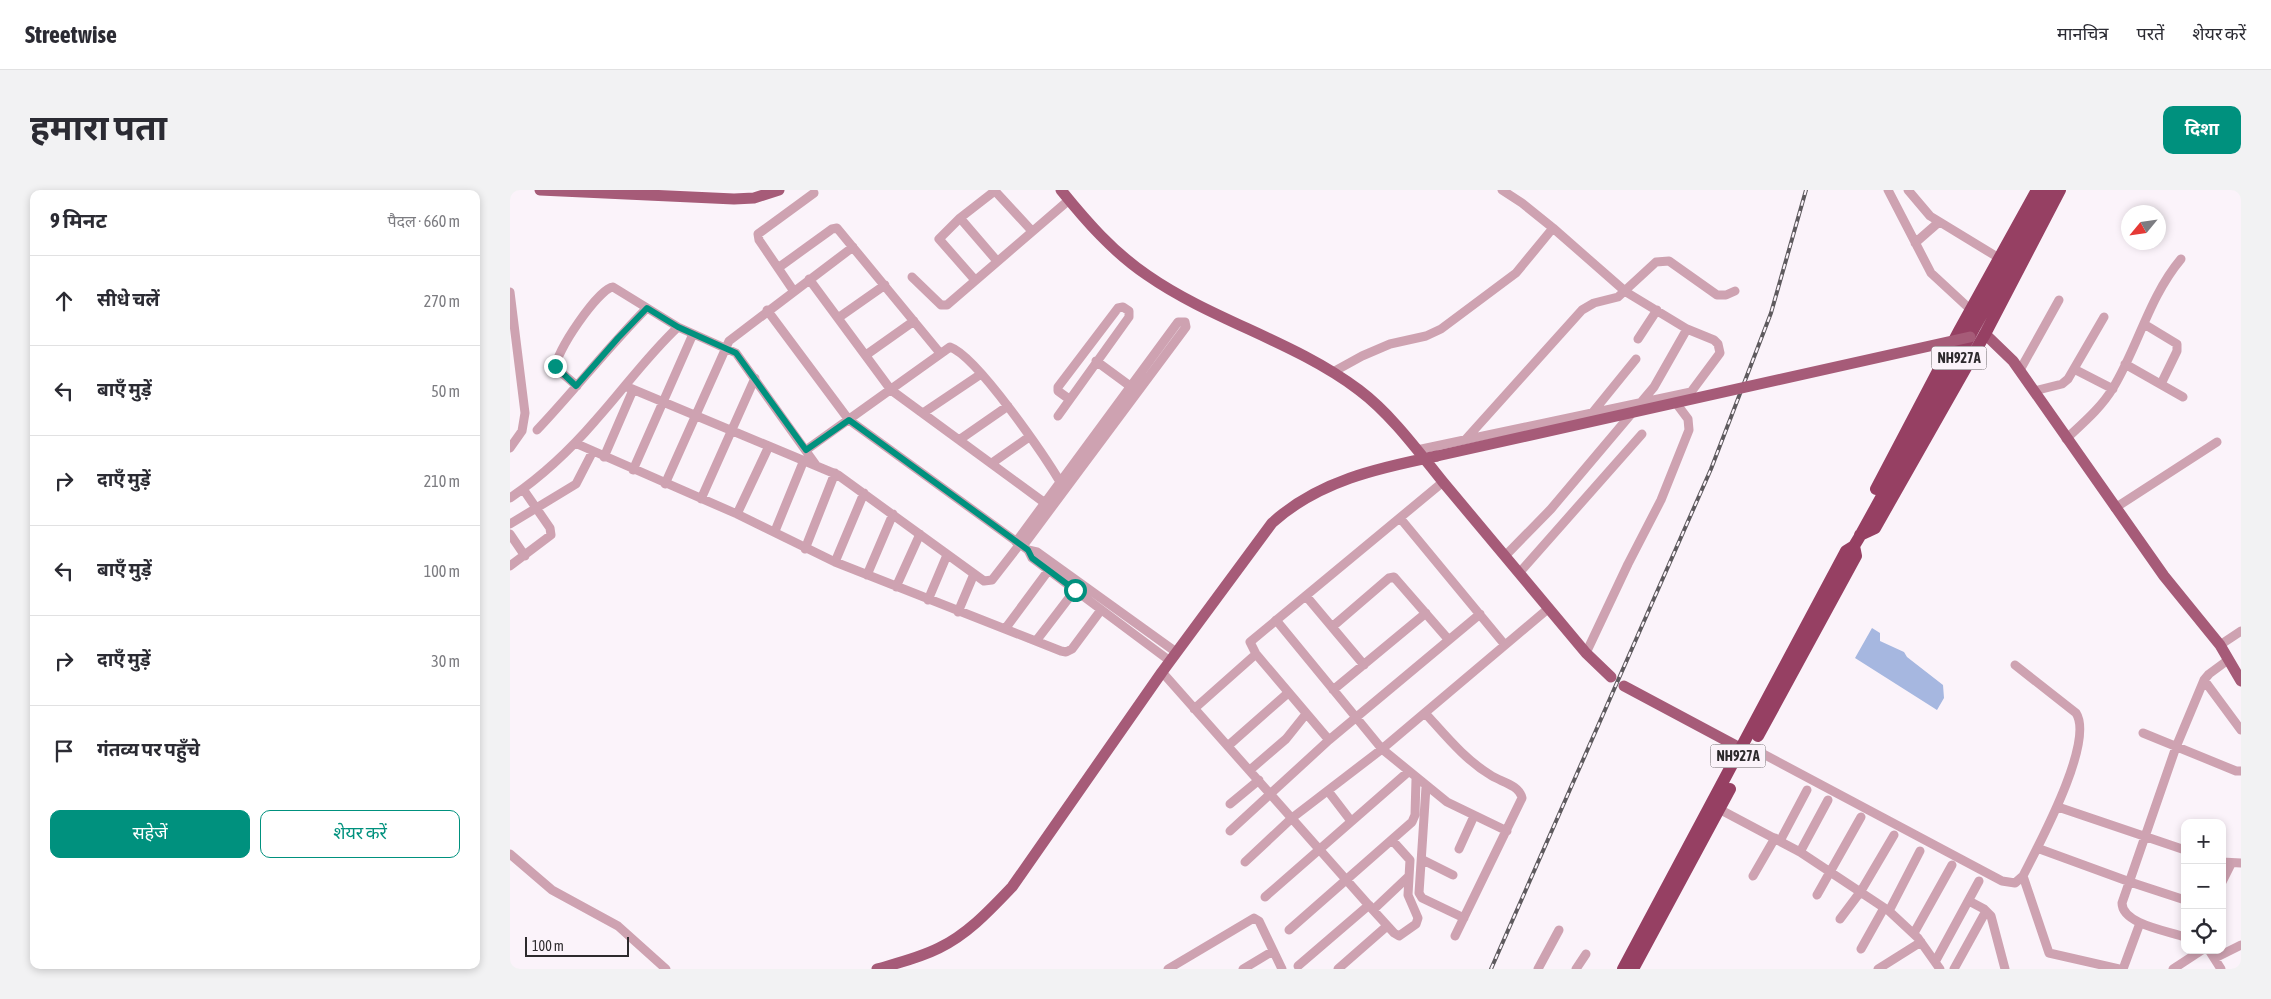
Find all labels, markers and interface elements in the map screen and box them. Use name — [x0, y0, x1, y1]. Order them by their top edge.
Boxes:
text: Streetwise — [25, 21, 117, 48]
text: मानचित्र — [2057, 23, 2108, 44]
text: परतें — [2136, 23, 2164, 44]
text: शेयर करें — [2192, 23, 2246, 44]
button: दिशा — [2163, 106, 2241, 154]
text: हमारा पता — [30, 107, 167, 147]
north arrow — [2121, 205, 2166, 250]
text: 9 मिनट — [50, 208, 107, 232]
text: पैदल · 660 m — [387, 212, 460, 230]
icon: ahead — [50, 287, 78, 315]
text: सीधे चलें — [97, 288, 160, 310]
text: 270 m — [424, 292, 460, 310]
road number: NH927A — [1932, 346, 1986, 370]
route end — [544, 355, 567, 378]
icon: left — [50, 377, 78, 405]
text: बाएँ मुड़ें — [97, 378, 152, 400]
text: 50 m — [431, 382, 460, 400]
icon: right — [50, 467, 78, 495]
text: दाएँ मुड़ें — [97, 468, 151, 490]
text: 210 m — [424, 472, 460, 490]
icon: left — [50, 557, 78, 585]
text: बाएँ मुड़ें — [97, 558, 152, 580]
text: 100 m — [424, 562, 460, 580]
route start — [1064, 579, 1087, 602]
icon: right — [50, 647, 78, 675]
text: दाएँ मुड़ें — [97, 648, 151, 670]
text: 30 m — [431, 652, 460, 670]
icon: arrive — [50, 737, 78, 765]
text: गंतव्य पर पहुँचे — [97, 738, 200, 760]
road number: NH927A — [1710, 744, 1766, 768]
button: सहेजें — [50, 810, 250, 858]
button: शेयर करें — [260, 810, 460, 858]
map controls — [2181, 819, 2226, 954]
button: + — [2181, 819, 2226, 864]
button: − — [2181, 864, 2226, 909]
button: locate — [2181, 909, 2226, 954]
scale bar — [525, 934, 629, 957]
text: 100 m — [532, 938, 564, 954]

